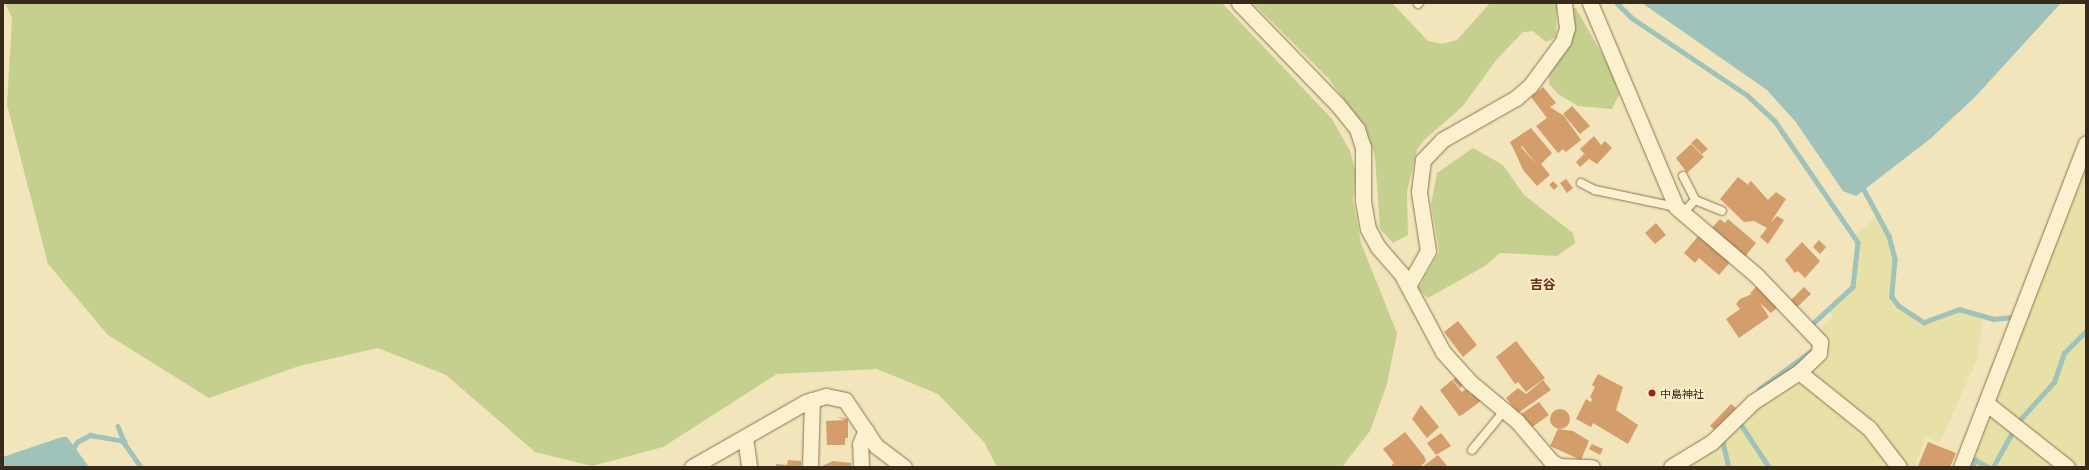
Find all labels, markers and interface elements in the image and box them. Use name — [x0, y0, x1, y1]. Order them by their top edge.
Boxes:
district label: 吉谷 — [1530, 276, 1556, 292]
place label: 中島神社 — [1660, 386, 1704, 400]
marker: 中島神社 — [1647, 388, 1657, 398]

